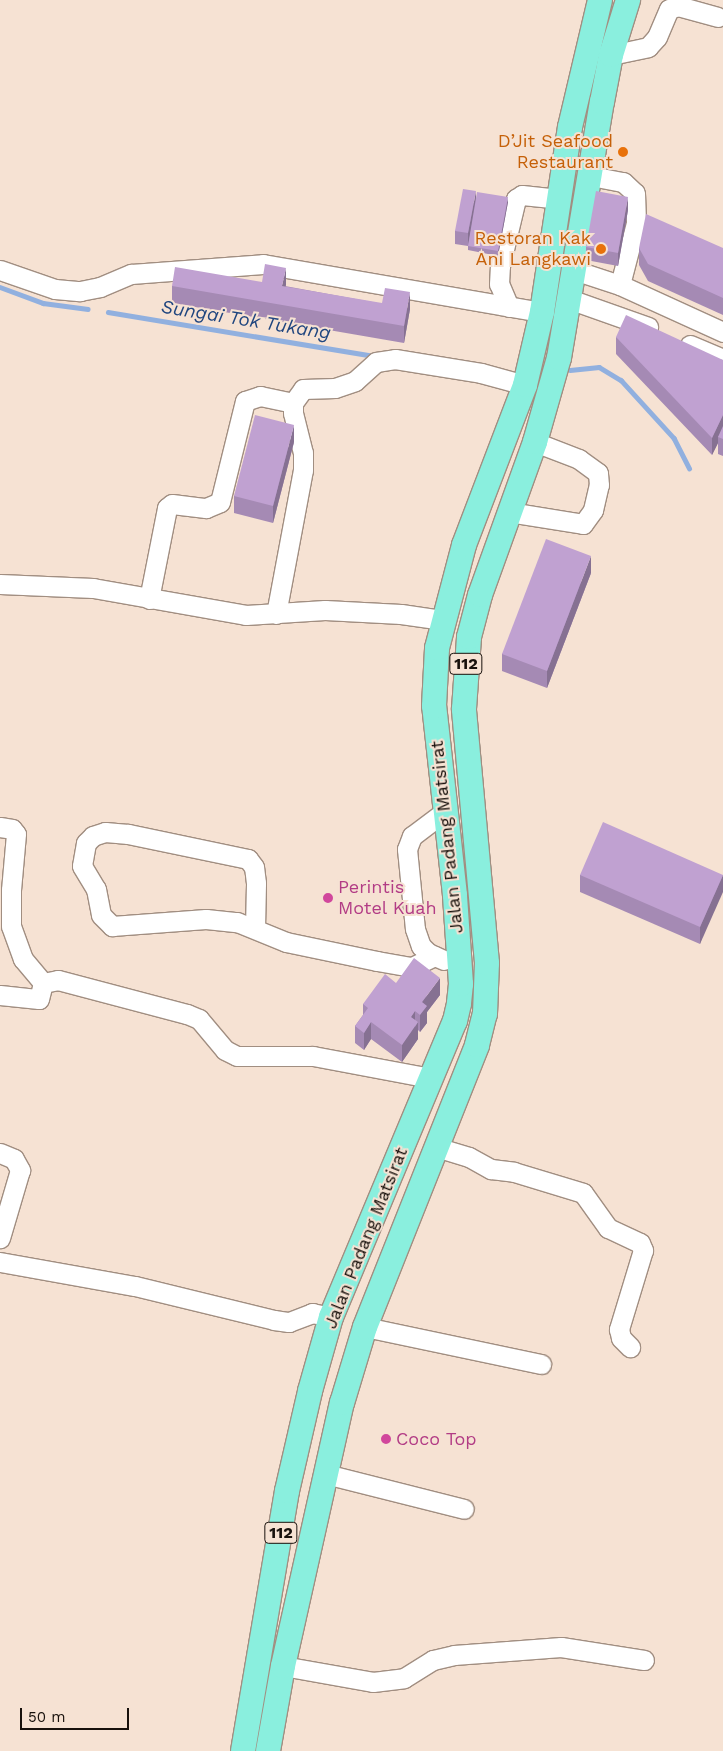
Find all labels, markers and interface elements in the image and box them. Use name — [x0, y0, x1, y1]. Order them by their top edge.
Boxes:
place label: D’Jit Seafood Restaurant — [498, 131, 613, 173]
marker: D’Jit Seafood Restaurant — [617, 146, 629, 158]
place label: Restoran Kak Ani Langkawi — [475, 228, 591, 270]
marker: Restoran Kak Ani Langkawi — [595, 243, 607, 255]
water label: Sungai Tok Tukang — [159, 295, 333, 345]
road number: 112 — [448, 651, 484, 678]
street label: Jalan Padang Matsirat — [426, 739, 468, 935]
place label: Perintis Motel Kuah — [338, 877, 437, 920]
marker: Perintis Motel Kuah — [322, 892, 334, 904]
street label: Jalan Padang Matsirat — [320, 1144, 412, 1332]
place label: Coco Top — [396, 1428, 477, 1450]
marker: Coco Top — [380, 1433, 392, 1445]
road number: 112 — [264, 1520, 298, 1546]
scale bar — [22, 1698, 131, 1730]
text: 50 m — [28, 1708, 65, 1726]

